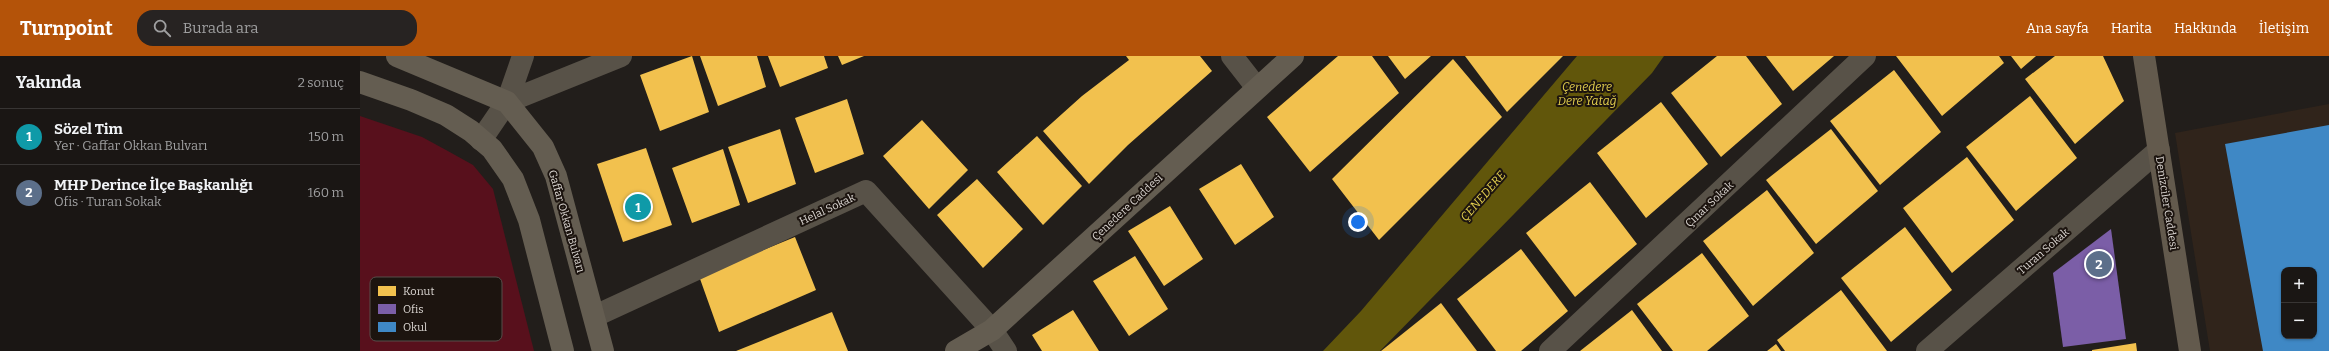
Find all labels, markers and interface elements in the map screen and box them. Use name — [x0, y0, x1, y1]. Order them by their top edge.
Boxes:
search box — [137, 10, 417, 46]
text: Turnpoint — [20, 17, 113, 40]
icon: search — [151, 17, 173, 39]
text: Burada ara — [183, 19, 258, 37]
text: Ana sayfa — [2026, 20, 2089, 37]
text: Harita — [2111, 20, 2152, 37]
text: Hakkında — [2174, 20, 2237, 37]
text: İletişim — [2259, 20, 2309, 37]
text: Yakında — [16, 72, 81, 93]
text: 2 sonuç — [298, 75, 344, 90]
water label: Çenedere Dere Yatağ — [1557, 80, 1617, 108]
text: Sözel Tim — [54, 120, 123, 138]
text: 1 — [26, 129, 32, 144]
text: 150 m — [308, 129, 344, 144]
text: Yer · Gaffar Okkan Bulvarı — [54, 138, 207, 153]
street label: Denizciler Caddesi — [2153, 155, 2180, 252]
street label: Gaffar Okkan Bulvarı — [546, 168, 588, 275]
water label: ÇENEDERE — [1457, 168, 1509, 224]
street label: Çenedere Caddesi — [1089, 171, 1166, 243]
text: MHP Derince İlçe Başkanlığı — [54, 176, 253, 194]
street label: Çınar Sokak — [1683, 178, 1737, 230]
text: 2 — [25, 185, 33, 200]
text: 160 m — [308, 185, 344, 200]
street label: Helal Sokak — [797, 191, 858, 228]
pin: 1 — [625, 192, 651, 222]
text: Ofis · Turan Sokak — [54, 194, 161, 209]
your location — [1348, 212, 1368, 232]
street label: Turan Sokak — [2015, 225, 2072, 277]
pin: 2 — [2086, 249, 2112, 279]
map controls — [2281, 267, 2317, 339]
button: + — [2281, 267, 2317, 303]
legend — [370, 277, 502, 341]
text: Konut — [403, 285, 434, 298]
text: Ofis — [403, 303, 424, 316]
button: − — [2281, 303, 2317, 339]
text: Okul — [403, 321, 427, 334]

